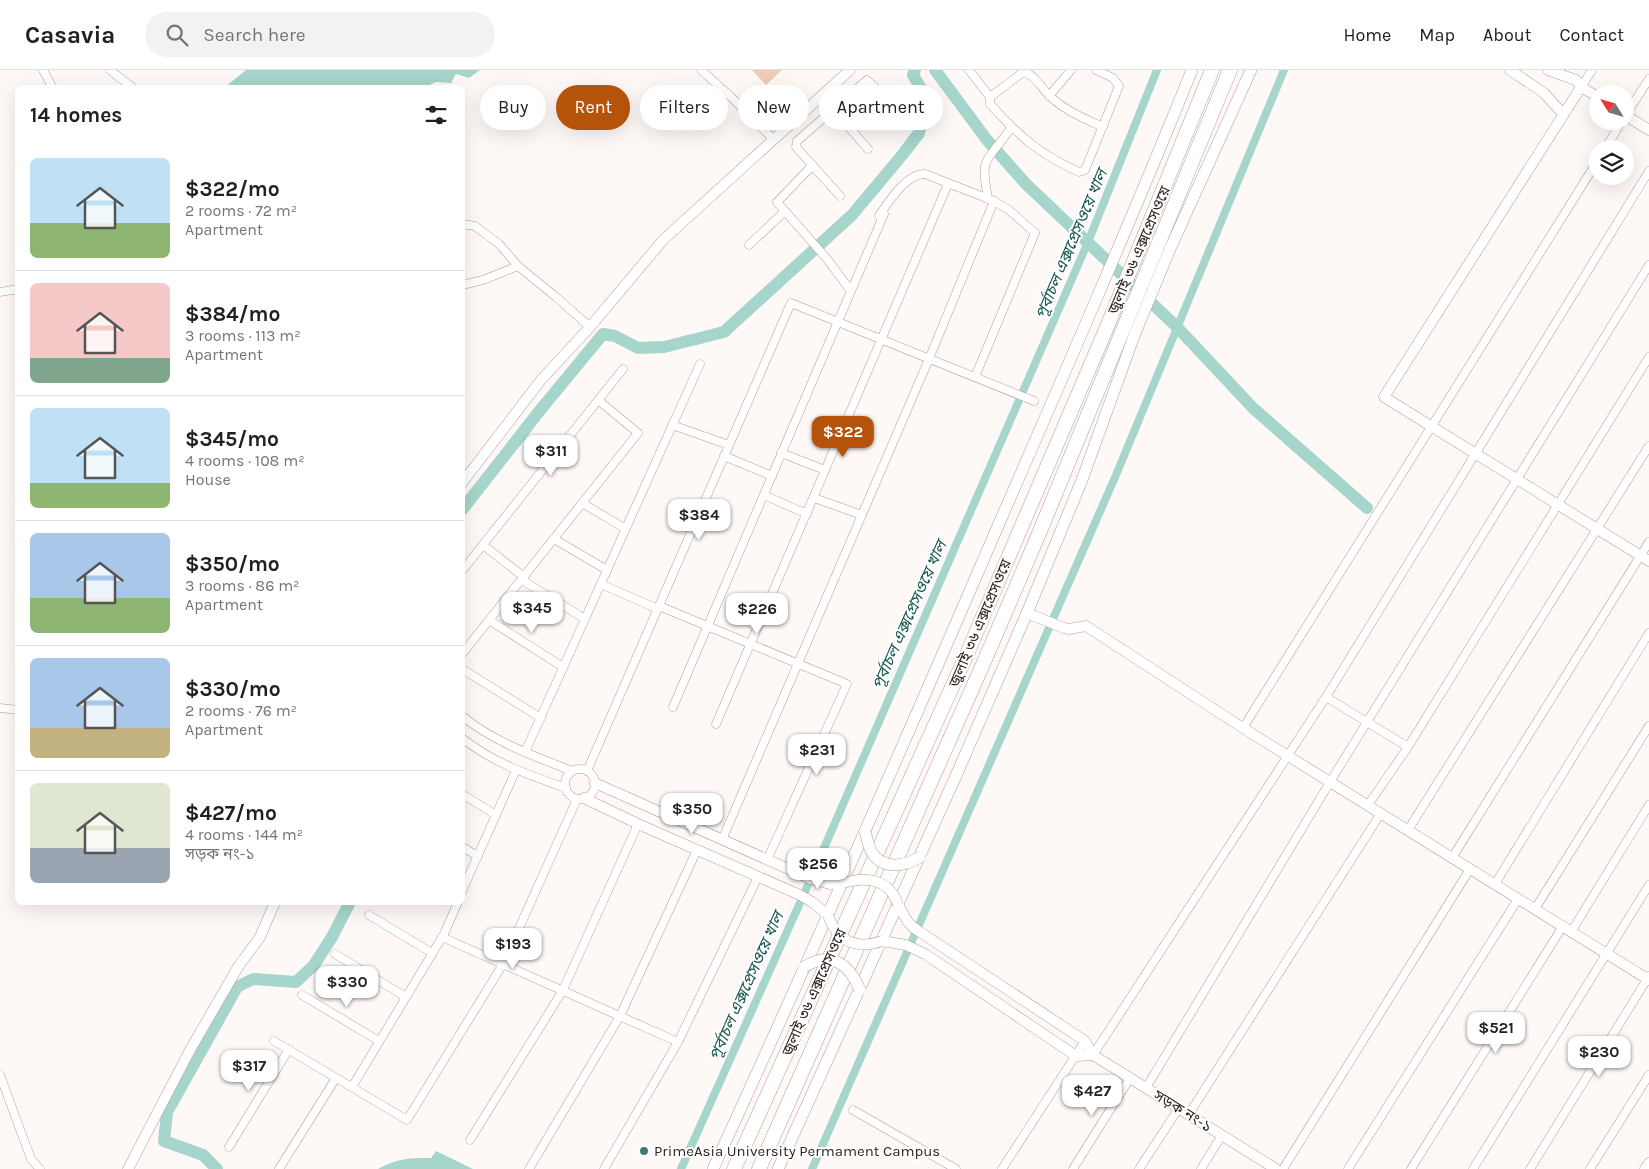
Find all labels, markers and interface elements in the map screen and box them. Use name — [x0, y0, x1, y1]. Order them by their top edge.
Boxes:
search box — [145, 12, 495, 57]
text: Casavia — [25, 21, 115, 49]
icon: search — [163, 21, 191, 49]
text: Search here — [203, 24, 306, 46]
text: Home — [1343, 24, 1391, 46]
text: Map — [1419, 24, 1455, 46]
text: About — [1483, 24, 1532, 46]
text: Contact — [1560, 24, 1624, 46]
chip: Buy — [480, 85, 546, 130]
chip: Rent — [556, 85, 630, 130]
chip: Filters — [640, 85, 728, 130]
chip: New — [738, 85, 809, 130]
chip: Apartment — [819, 85, 943, 130]
north arrow — [1589, 85, 1634, 130]
map controls — [1589, 85, 1634, 185]
icon: filters — [422, 101, 450, 129]
text: 14 homes — [30, 103, 122, 127]
button: layers — [1589, 140, 1634, 185]
water label: পূর্বাচল এক্সপ্রেসওয়ে খাল — [1031, 163, 1112, 322]
text: $322/mo — [185, 177, 280, 201]
icon: home — [70, 178, 130, 238]
street label: জুলাই ৩৬ এক্সপ্রেসওয়ে — [1104, 183, 1174, 318]
text: 2 rooms · 72 m² — [185, 201, 297, 220]
text: Apartment — [185, 220, 263, 239]
text: $384/mo — [185, 302, 280, 326]
icon: home — [70, 303, 130, 363]
text: 3 rooms · 113 m² — [185, 326, 301, 345]
text: Apartment — [185, 345, 263, 364]
pin: $322 — [813, 416, 873, 458]
text: $322 — [823, 422, 863, 441]
text: $345/mo — [185, 427, 279, 451]
icon: home — [70, 428, 130, 488]
pin: $311 — [521, 434, 581, 477]
text: $311 — [535, 441, 567, 460]
text: 4 rooms · 108 m² — [185, 451, 305, 470]
text: House — [185, 470, 231, 489]
pin: $384 — [669, 498, 729, 541]
text: $384 — [679, 505, 719, 524]
water label: পূর্বাচল এক্সপ্রেসওয়ে খাল — [868, 535, 952, 692]
text: $350/mo — [185, 552, 280, 576]
icon: home — [70, 553, 130, 613]
street label: জুলাই ৩৬ এক্সপ্রেসওয়ে — [945, 556, 1015, 691]
text: 3 rooms · 86 m² — [185, 576, 300, 595]
pin: $345 — [502, 592, 562, 634]
pin: $226 — [727, 592, 787, 635]
text: Apartment — [185, 595, 263, 614]
text: $345 — [512, 598, 552, 617]
text: $226 — [737, 599, 777, 618]
text: $330/mo — [185, 677, 281, 701]
icon: home — [70, 678, 130, 738]
text: 2 rooms · 76 m² — [185, 701, 297, 720]
text: Apartment — [185, 720, 263, 739]
pin: $231 — [787, 734, 847, 776]
text: $231 — [799, 740, 835, 759]
pin: $350 — [662, 792, 722, 835]
text: $350 — [672, 799, 712, 818]
text: $427/mo — [185, 801, 277, 825]
icon: home — [70, 803, 130, 863]
text: 4 rooms · 144 m² — [185, 825, 303, 844]
text: সড়ক নং-১ — [185, 844, 255, 863]
pin: $256 — [788, 848, 848, 890]
text: $256 — [798, 854, 838, 873]
water label: পূর্বাচল এক্সপ্রেসওয়ে খাল — [705, 906, 789, 1063]
street label: জুলাই ৩৬ এক্সপ্রেসওয়ে — [777, 925, 850, 1059]
pin: $193 — [483, 928, 543, 970]
text: $193 — [495, 934, 531, 953]
pin: $330 — [317, 966, 377, 1008]
text: $330 — [326, 972, 368, 991]
pin: $521 — [1466, 1012, 1526, 1054]
text: $521 — [1478, 1018, 1514, 1037]
pin: $230 — [1569, 1036, 1629, 1078]
text: $230 — [1579, 1042, 1619, 1061]
pin: $317 — [219, 1050, 279, 1092]
text: $317 — [232, 1056, 266, 1075]
pin: $427 — [1062, 1074, 1122, 1117]
text: $427 — [1073, 1081, 1111, 1100]
street label: সড়ক নং-১ — [1150, 1086, 1216, 1136]
place label: PrimeAsia University Permament Campus — [654, 1142, 940, 1160]
marker: PrimeAsia University Permament Campus — [638, 1145, 650, 1157]

